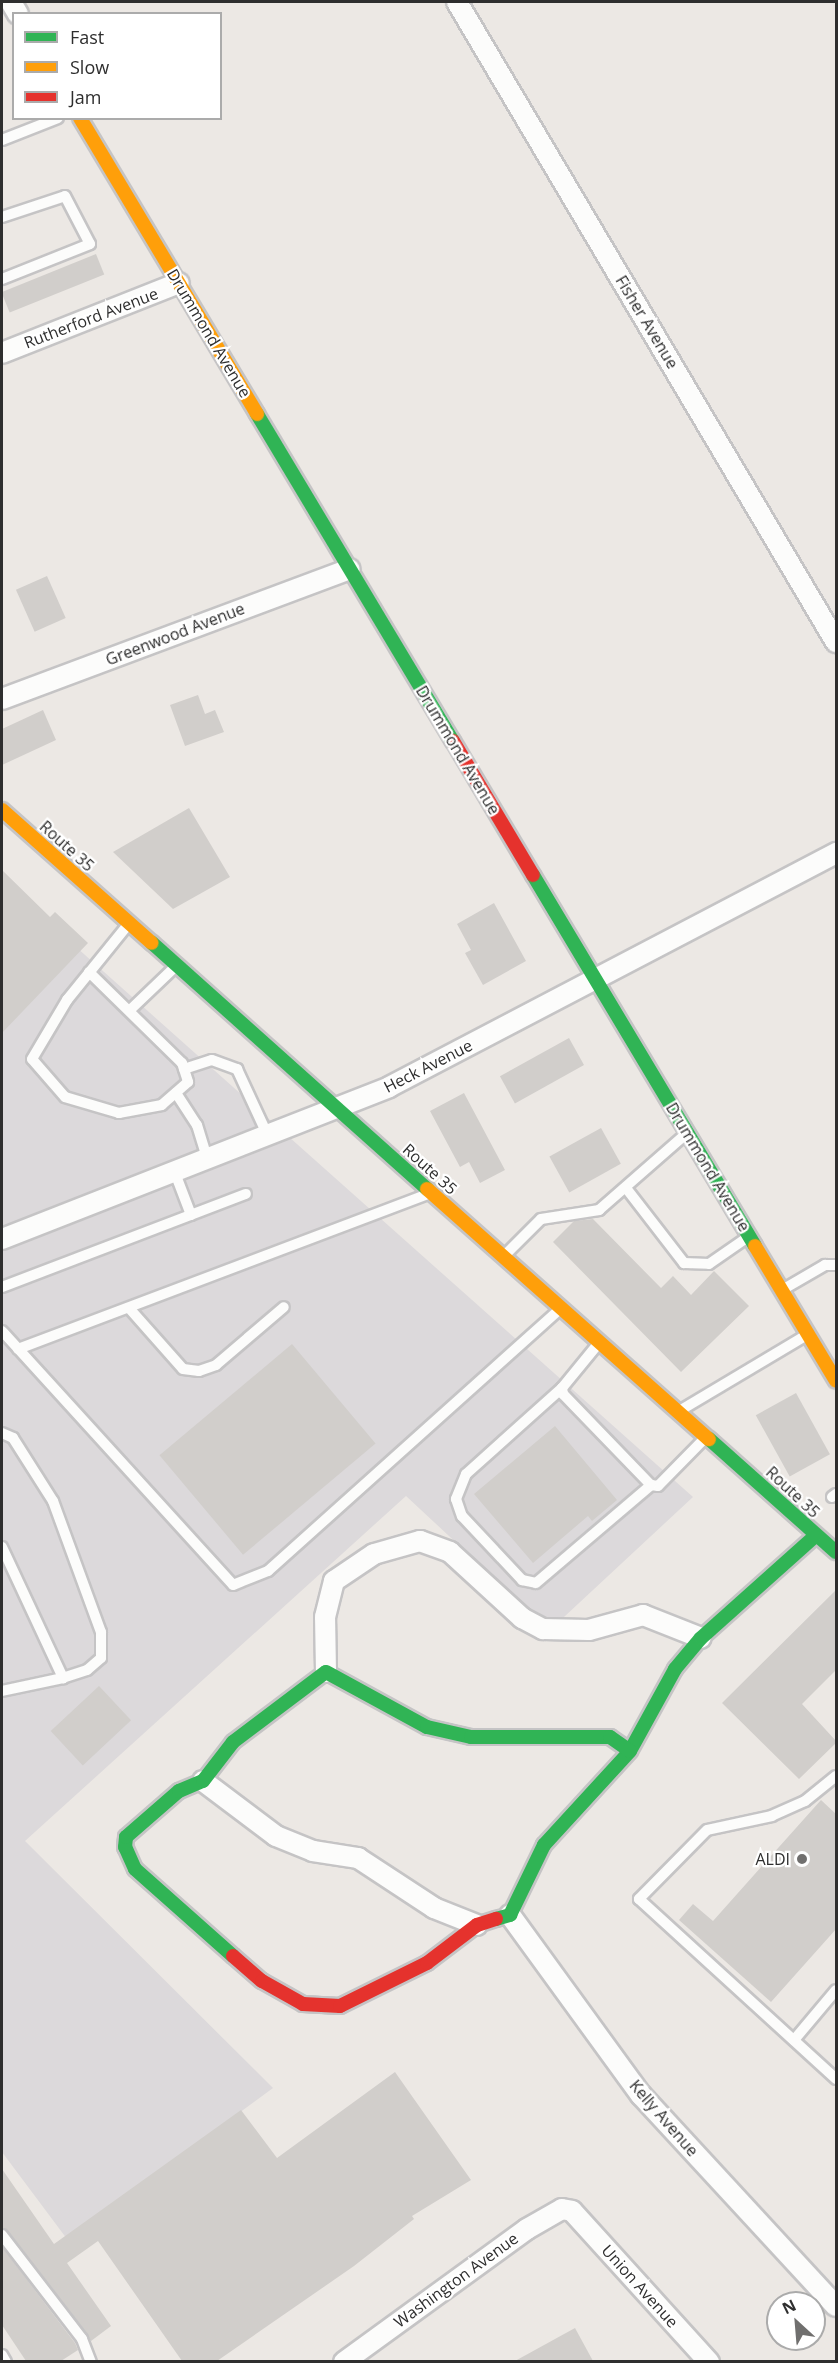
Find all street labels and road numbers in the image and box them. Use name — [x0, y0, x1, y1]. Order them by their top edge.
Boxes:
street label: Drummond Avenue — [163, 265, 255, 401]
street label: Fisher Avenue — [612, 272, 682, 372]
street label: Rutherford Avenue — [21, 284, 161, 352]
street label: Greenwood Avenue — [103, 599, 247, 669]
street label: Drummond Avenue — [412, 682, 504, 818]
street label: Route 35 — [36, 817, 98, 875]
street label: Heck Avenue — [381, 1035, 475, 1097]
street label: Drummond Avenue — [662, 1099, 754, 1235]
street label: Route 35 — [399, 1140, 461, 1198]
street label: Route 35 — [762, 1462, 824, 1522]
street label: Kelly Avenue — [626, 2076, 702, 2160]
street label: Washington Avenue — [390, 2229, 522, 2331]
street label: Union Avenue — [598, 2241, 682, 2331]

